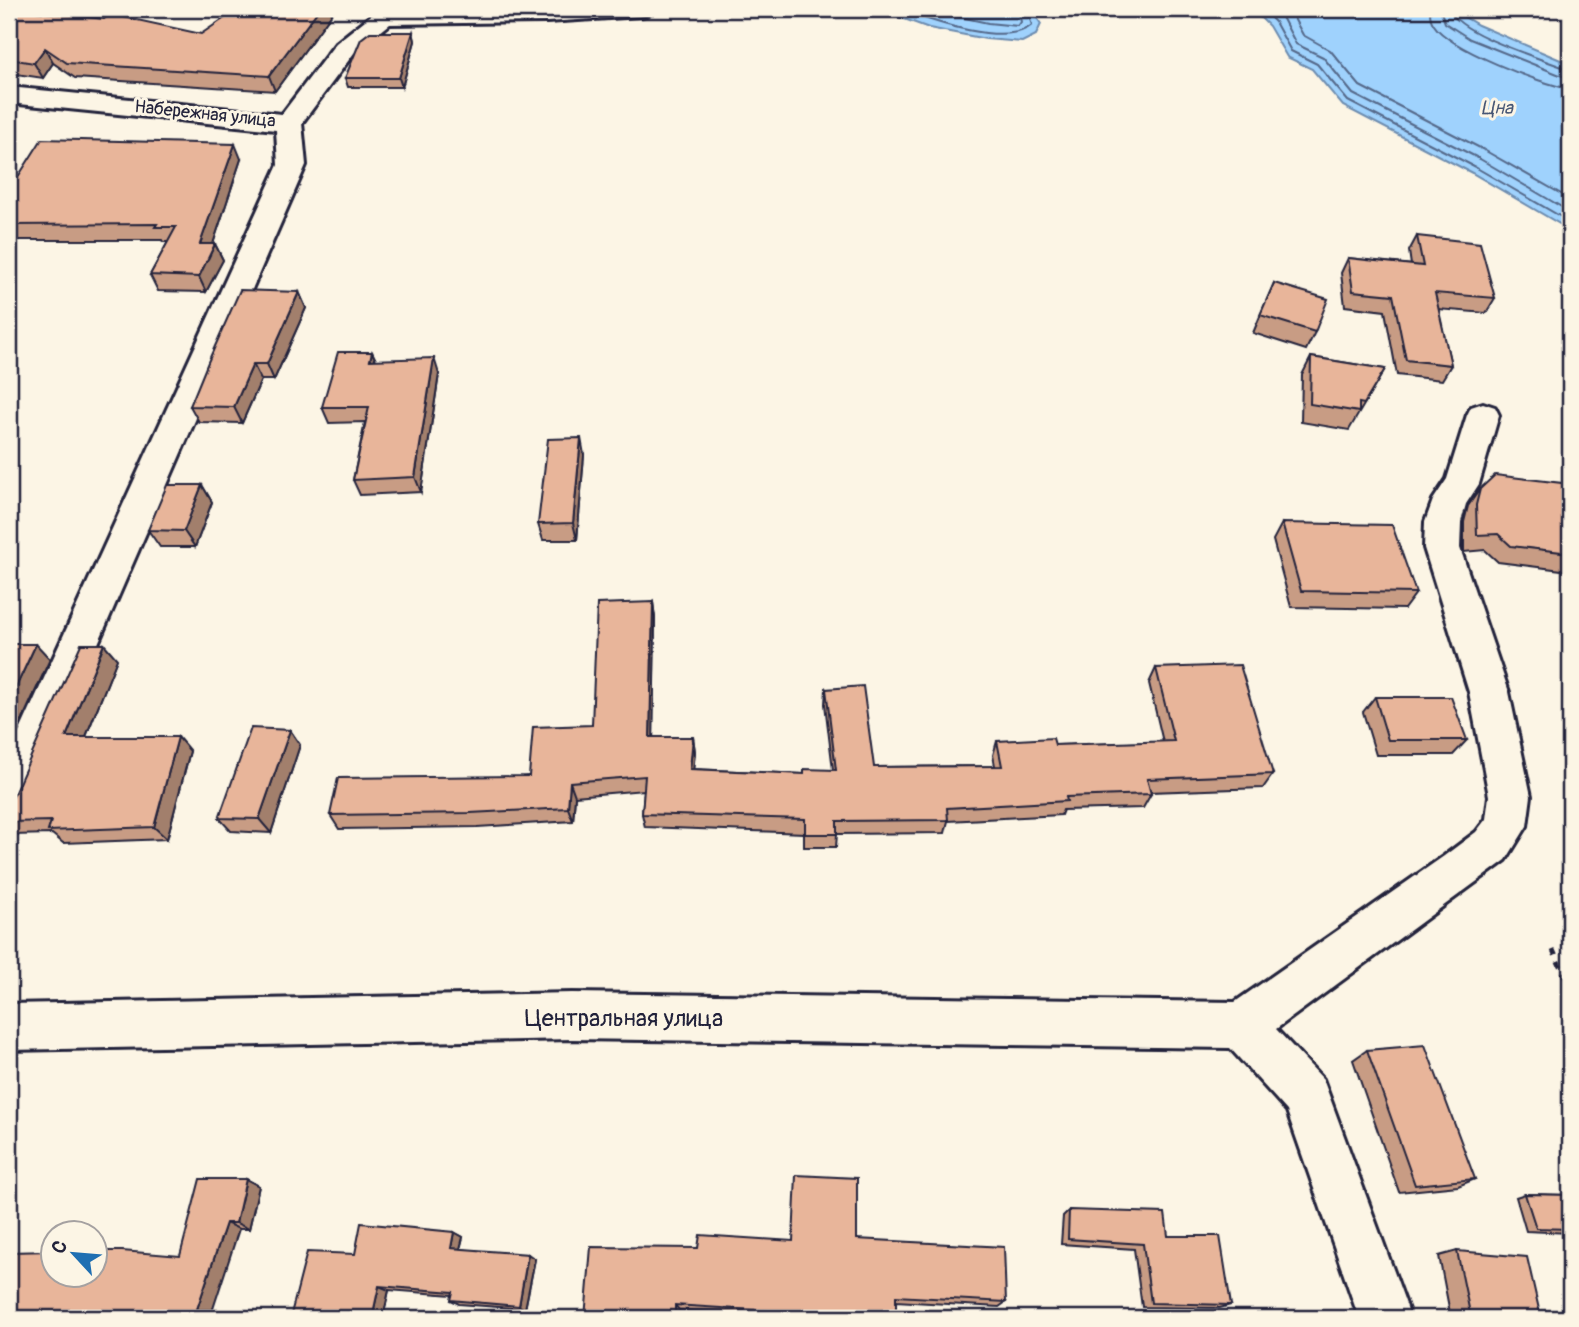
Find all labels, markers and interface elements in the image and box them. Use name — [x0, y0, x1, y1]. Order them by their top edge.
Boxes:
street label: Набережная улица — [133, 95, 277, 133]
water label: Цна — [1481, 96, 1514, 120]
street label: Центральная улица — [525, 1004, 723, 1033]
north arrow — [38, 1218, 108, 1288]
text: С — [46, 1236, 73, 1258]

